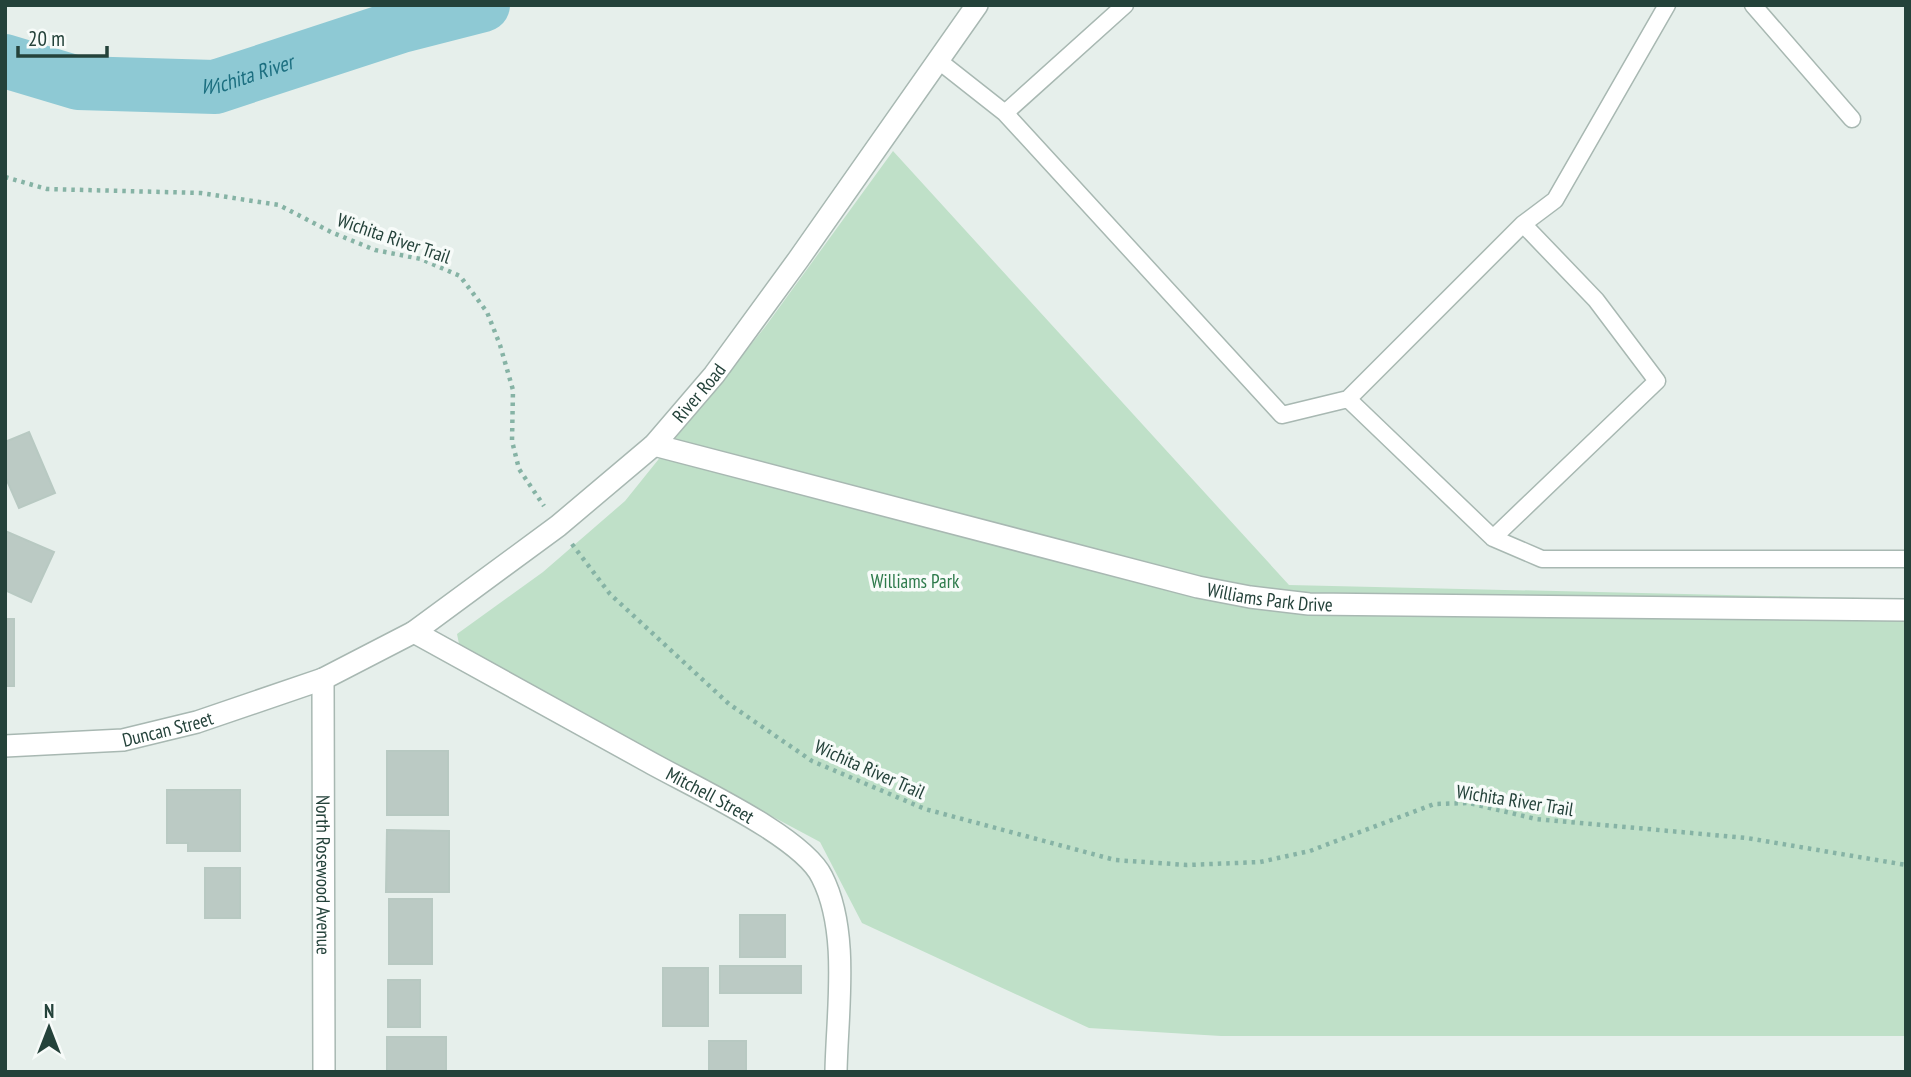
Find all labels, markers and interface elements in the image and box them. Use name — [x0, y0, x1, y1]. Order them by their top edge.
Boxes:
scale bar — [18, 14, 107, 58]
text: 20 m — [28, 25, 65, 52]
water label: Wichita River — [200, 47, 300, 100]
street label: Wichita River Trail — [334, 207, 454, 269]
street label: River Road — [667, 359, 731, 427]
park label: Williams Park — [871, 569, 960, 593]
street label: Williams Park Drive — [1205, 577, 1333, 616]
street label: Duncan Street — [120, 705, 217, 752]
street label: Wichita River Trail — [811, 734, 929, 804]
street label: Mitchell Street — [662, 761, 759, 829]
street label: Wichita River Trail — [1455, 779, 1576, 821]
street label: North Rosewood Avenue — [311, 795, 336, 955]
north arrow — [14, 993, 84, 1063]
text: N — [44, 999, 54, 1023]

